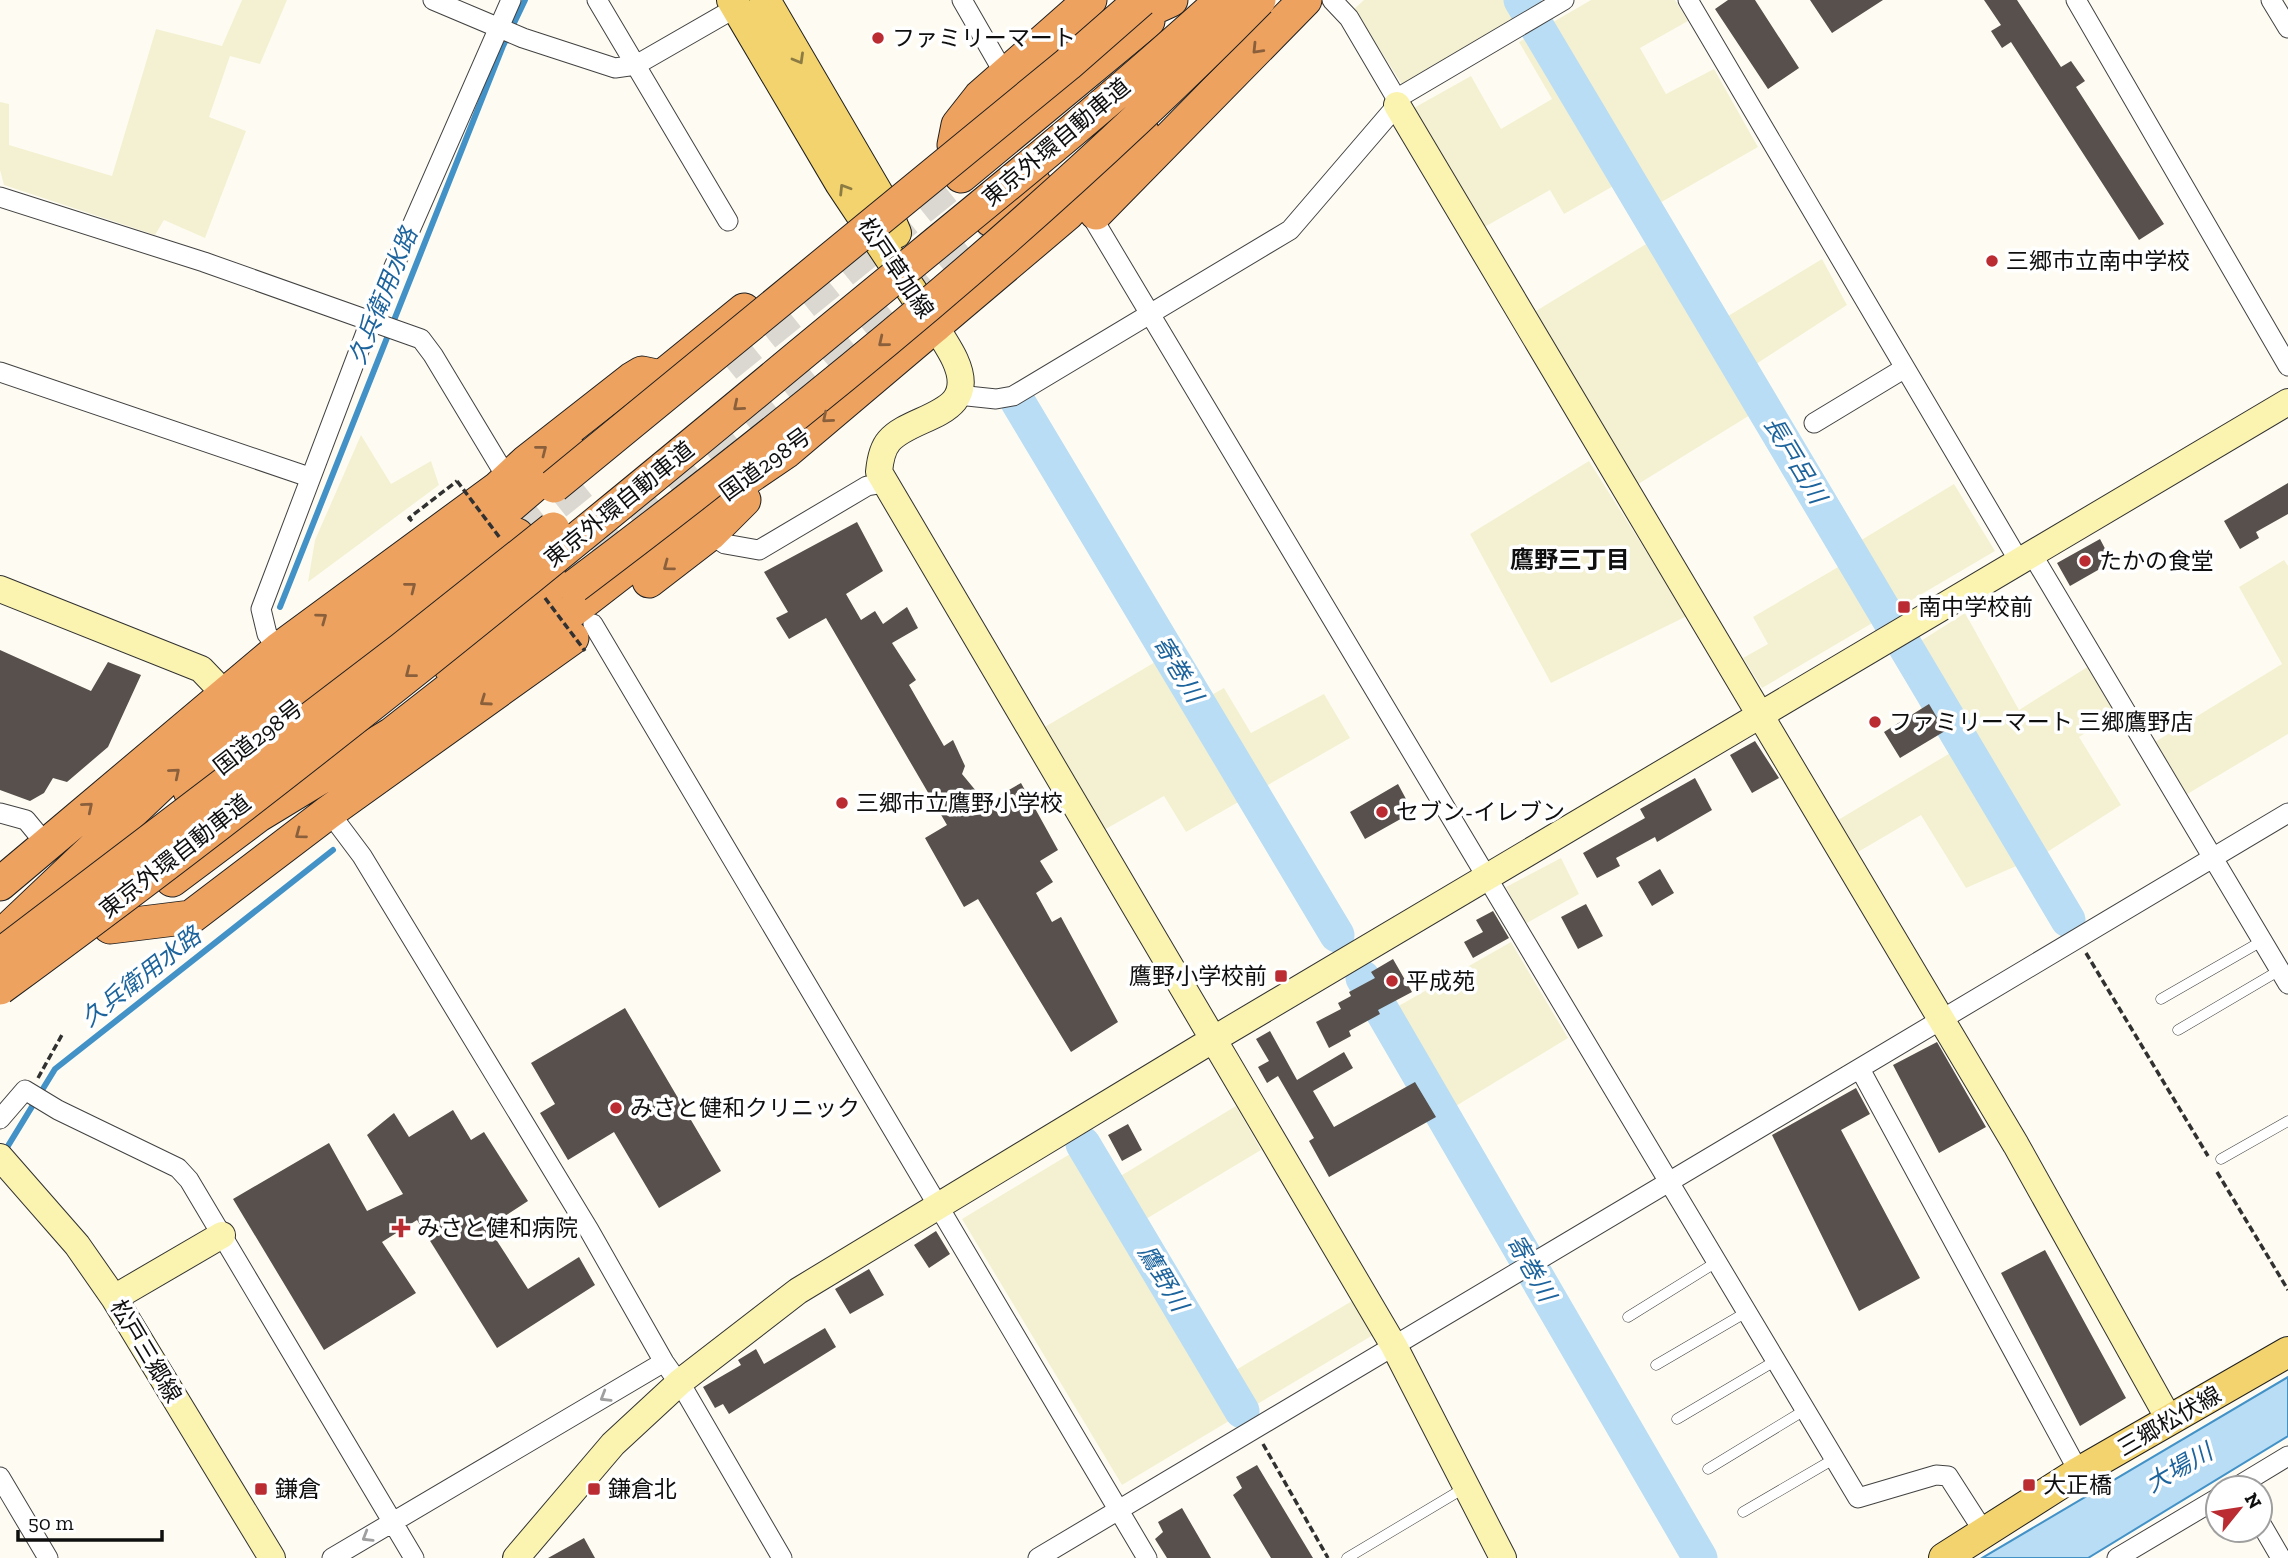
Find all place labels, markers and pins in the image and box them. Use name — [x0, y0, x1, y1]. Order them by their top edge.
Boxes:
place label: ファミリーマート — [892, 24, 1076, 52]
marker: ファミリーマート — [870, 30, 886, 46]
place label: 三郷市立南中学校 — [2006, 247, 2190, 275]
marker: 三郷市立南中学校 — [1984, 253, 2000, 269]
place label: たかの食堂 — [2099, 547, 2214, 575]
marker: たかの食堂 — [2077, 553, 2093, 569]
place label: 南中学校前 — [1918, 593, 2033, 621]
marker: 南中学校前 — [1896, 599, 1912, 615]
place label: ファミリーマート 三郷鷹野店 — [1889, 708, 2193, 736]
marker: ファミリーマート 三郷鷹野店 — [1867, 714, 1883, 730]
place label: 三郷市立鷹野小学校 — [856, 789, 1063, 817]
marker: 三郷市立鷹野小学校 — [834, 795, 850, 811]
place label: セブン-イレブン — [1396, 798, 1565, 826]
marker: セブン-イレブン — [1374, 804, 1390, 820]
place label: 鷹野小学校前 — [1129, 962, 1267, 990]
place label: 平成苑 — [1406, 967, 1475, 995]
marker: 鷹野小学校前 — [1273, 968, 1289, 984]
marker: 平成苑 — [1384, 973, 1400, 989]
place label: みさと健和クリニック — [630, 1094, 860, 1122]
marker: みさと健和クリニック — [608, 1100, 624, 1116]
place label: みさと健和病院 — [417, 1214, 578, 1242]
marker: みさと健和病院 — [391, 1218, 411, 1238]
place label: 大正橋 — [2043, 1471, 2112, 1499]
place label: 鎌倉 — [275, 1475, 321, 1503]
place label: 鎌倉北 — [608, 1475, 677, 1503]
marker: 大正橋 — [2021, 1477, 2037, 1493]
marker: 鎌倉 — [253, 1481, 269, 1497]
marker: 鎌倉北 — [586, 1481, 602, 1497]

